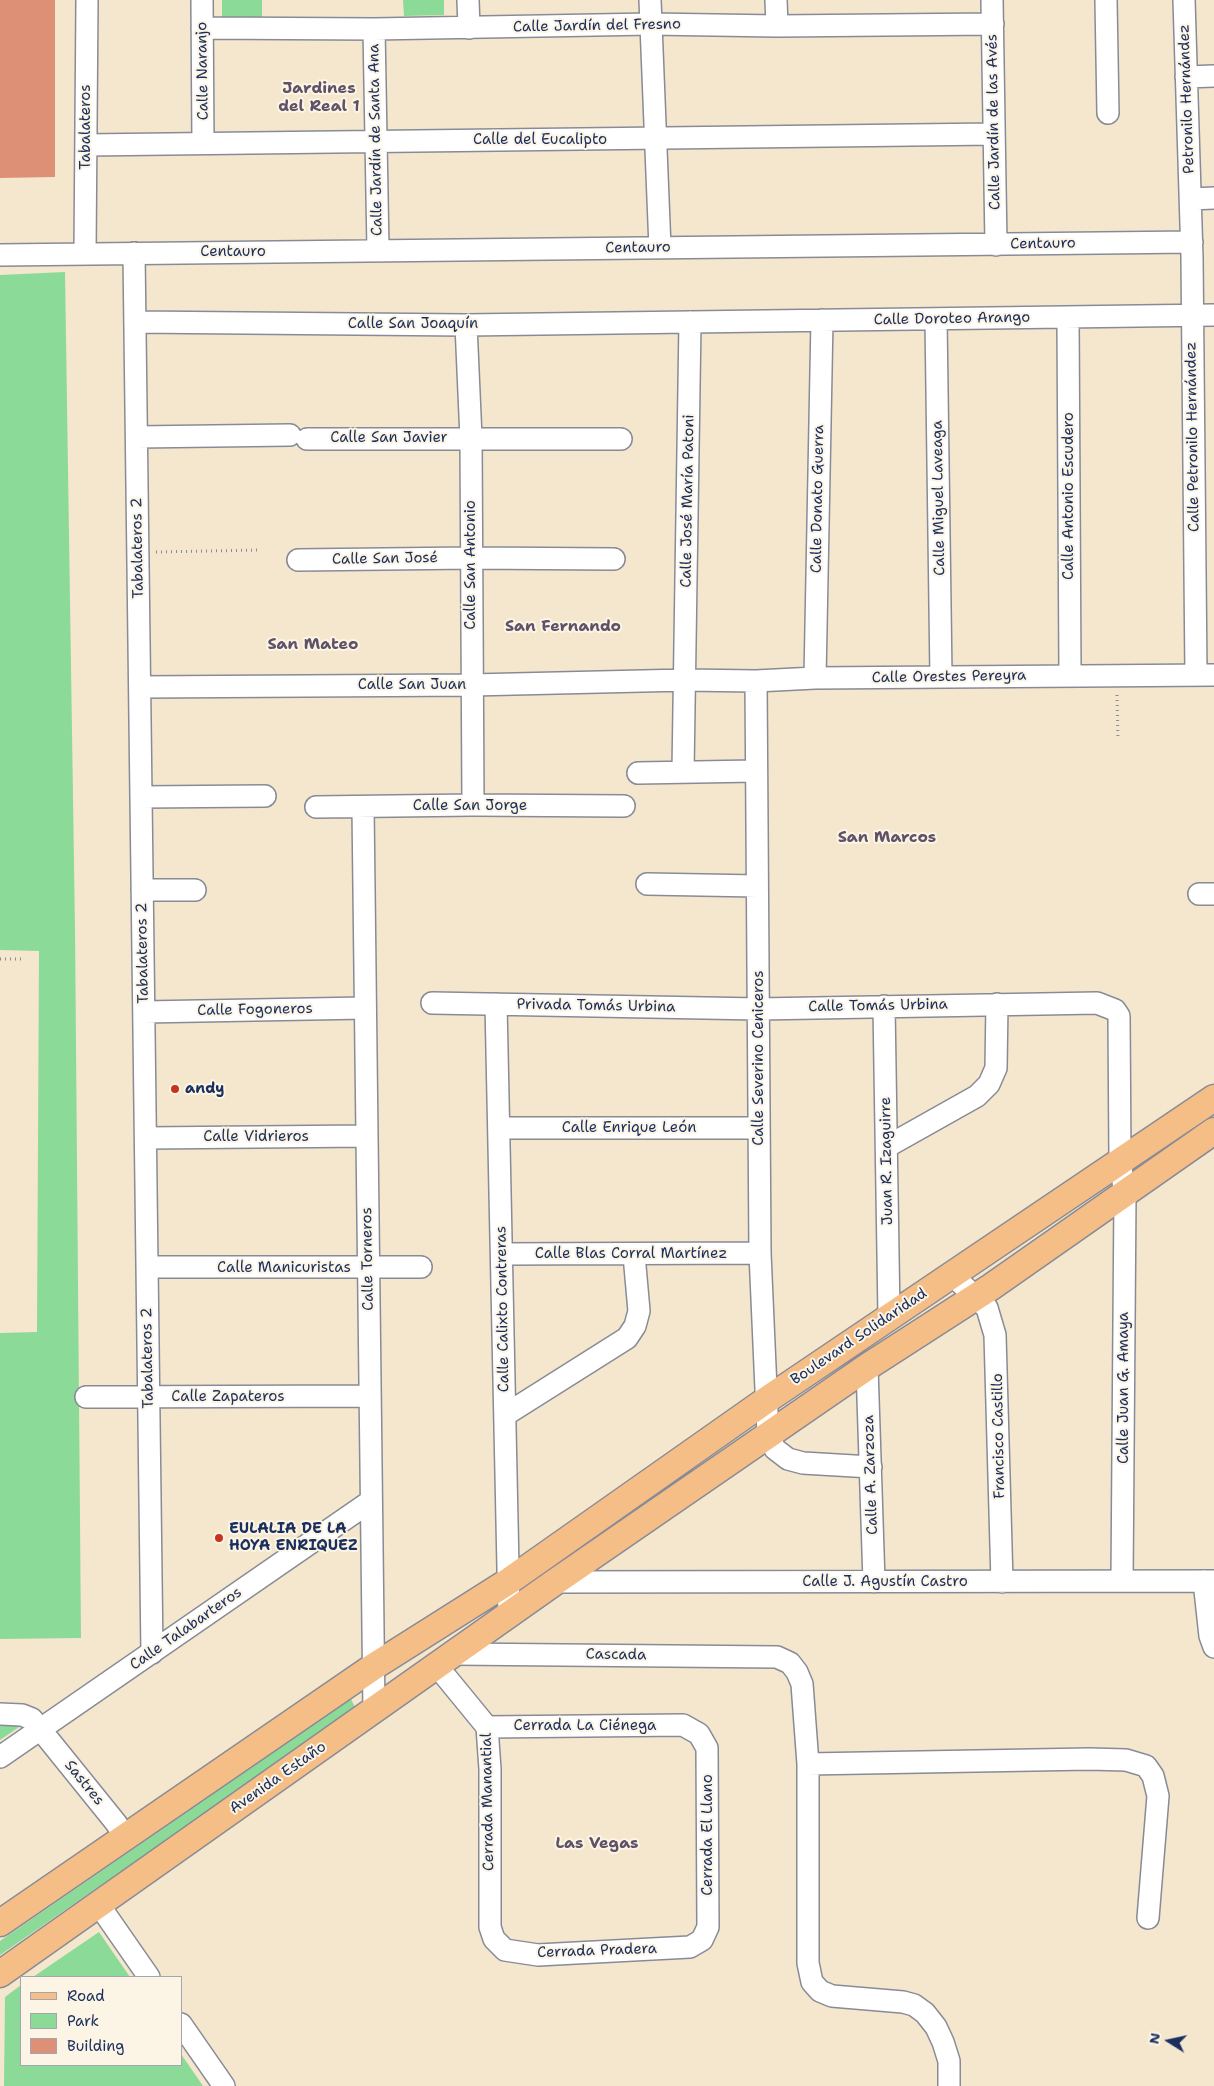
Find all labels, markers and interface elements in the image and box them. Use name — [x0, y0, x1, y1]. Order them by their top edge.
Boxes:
street label: Calle Jardín del Fresno — [513, 16, 681, 36]
street label: Calle Naranjo — [193, 22, 213, 120]
street label: Petronilo Hernández — [1175, 24, 1199, 174]
street label: Calle Jardín de las Avés — [983, 34, 1005, 210]
street label: Calle Jardín de Santa Ana — [365, 44, 387, 236]
district label: Jardines del Real 1 — [278, 79, 360, 117]
street label: Tabalateros — [77, 84, 95, 170]
street label: Calle del Eucalipto — [473, 131, 607, 149]
street label: Centauro — [1010, 234, 1076, 254]
street label: Centauro — [605, 238, 671, 258]
street label: Centauro — [200, 243, 266, 261]
street label: Calle Doroteo Arango — [873, 309, 1031, 329]
street label: Calle San Joaquín — [348, 315, 478, 333]
street label: Calle Petronilo Hernández — [1182, 342, 1204, 532]
street label: Calle Antonio Escudero — [1060, 412, 1078, 580]
street label: Calle José María Patoni — [677, 414, 699, 588]
street label: Calle Miguel Laveaga — [929, 420, 949, 576]
street label: Calle Donato Guerra — [808, 425, 828, 573]
street label: Calle San Javier — [330, 429, 448, 447]
street label: Tabalateros 2 — [128, 497, 148, 599]
street label: Calle San Antonio — [462, 500, 480, 630]
street label: Calle San José — [332, 549, 438, 569]
district label: San Fernando — [505, 617, 621, 637]
district label: San Mateo — [267, 635, 359, 655]
street label: Calle Orestes Pereyra — [872, 667, 1026, 687]
street label: Calle San Juan — [358, 676, 466, 694]
street label: Calle San Jorge — [413, 797, 527, 815]
district label: San Marcos — [838, 828, 936, 848]
street label: Tabalateros 2 — [133, 902, 153, 1004]
street label: Calle Severino Ceniceros — [750, 970, 768, 1146]
street label: Privada Tomás Urbina — [516, 996, 676, 1016]
street label: Calle Tomás Urbina — [808, 996, 948, 1016]
street label: Calle Fogoneros — [197, 1000, 313, 1020]
place label: andy — [185, 1080, 224, 1098]
marker: andy — [169, 1083, 181, 1095]
street label: Juan R. Izaguirre — [877, 1097, 897, 1225]
street label: Calle Enrique León — [562, 1119, 696, 1137]
street label: Calle Vidrieros — [203, 1128, 309, 1146]
street label: Calle Torneros — [358, 1207, 378, 1311]
street label: Calle Calixto Contreras — [493, 1226, 513, 1392]
street label: Calle Blas Corral Martínez — [535, 1245, 727, 1263]
street label: Calle Manicuristas — [217, 1259, 351, 1277]
street label: Boulevard Solidaridad — [788, 1285, 930, 1389]
street label: Tabalateros 2 — [138, 1307, 158, 1409]
street label: Calle Juan G. Amaya — [1115, 1312, 1133, 1464]
street label: Francisco Castillo — [989, 1373, 1009, 1499]
street label: Calle Zapateros — [171, 1388, 285, 1406]
street label: Calle A. Zarzoza — [860, 1415, 882, 1535]
place label: EULALIA DE LA HOYA ENRIQUEZ — [229, 1520, 358, 1555]
marker: EULALIA DE LA HOYA ENRIQUEZ — [213, 1532, 225, 1544]
street label: Calle J. Agustín Castro — [802, 1573, 968, 1591]
street label: Calle Talabarteros — [127, 1584, 245, 1674]
street label: Cascada — [585, 1645, 647, 1665]
street label: Cerrada La Ciénega — [514, 1717, 656, 1735]
street label: Cerrada Manantial — [478, 1733, 498, 1871]
street label: Avenida Estaño — [226, 1738, 330, 1818]
street label: Sastres — [60, 1757, 108, 1809]
street label: Cerrada El Llano — [699, 1774, 717, 1896]
district label: Las Vegas — [555, 1834, 639, 1854]
street label: Cerrada Pradera — [537, 1940, 657, 1962]
legend — [20, 1976, 182, 2066]
text: Road — [67, 1986, 105, 2006]
text: Park — [67, 2011, 99, 2031]
north arrow — [1144, 2016, 1194, 2066]
text: N — [1144, 2031, 1164, 2045]
text: Building — [67, 2036, 124, 2056]

